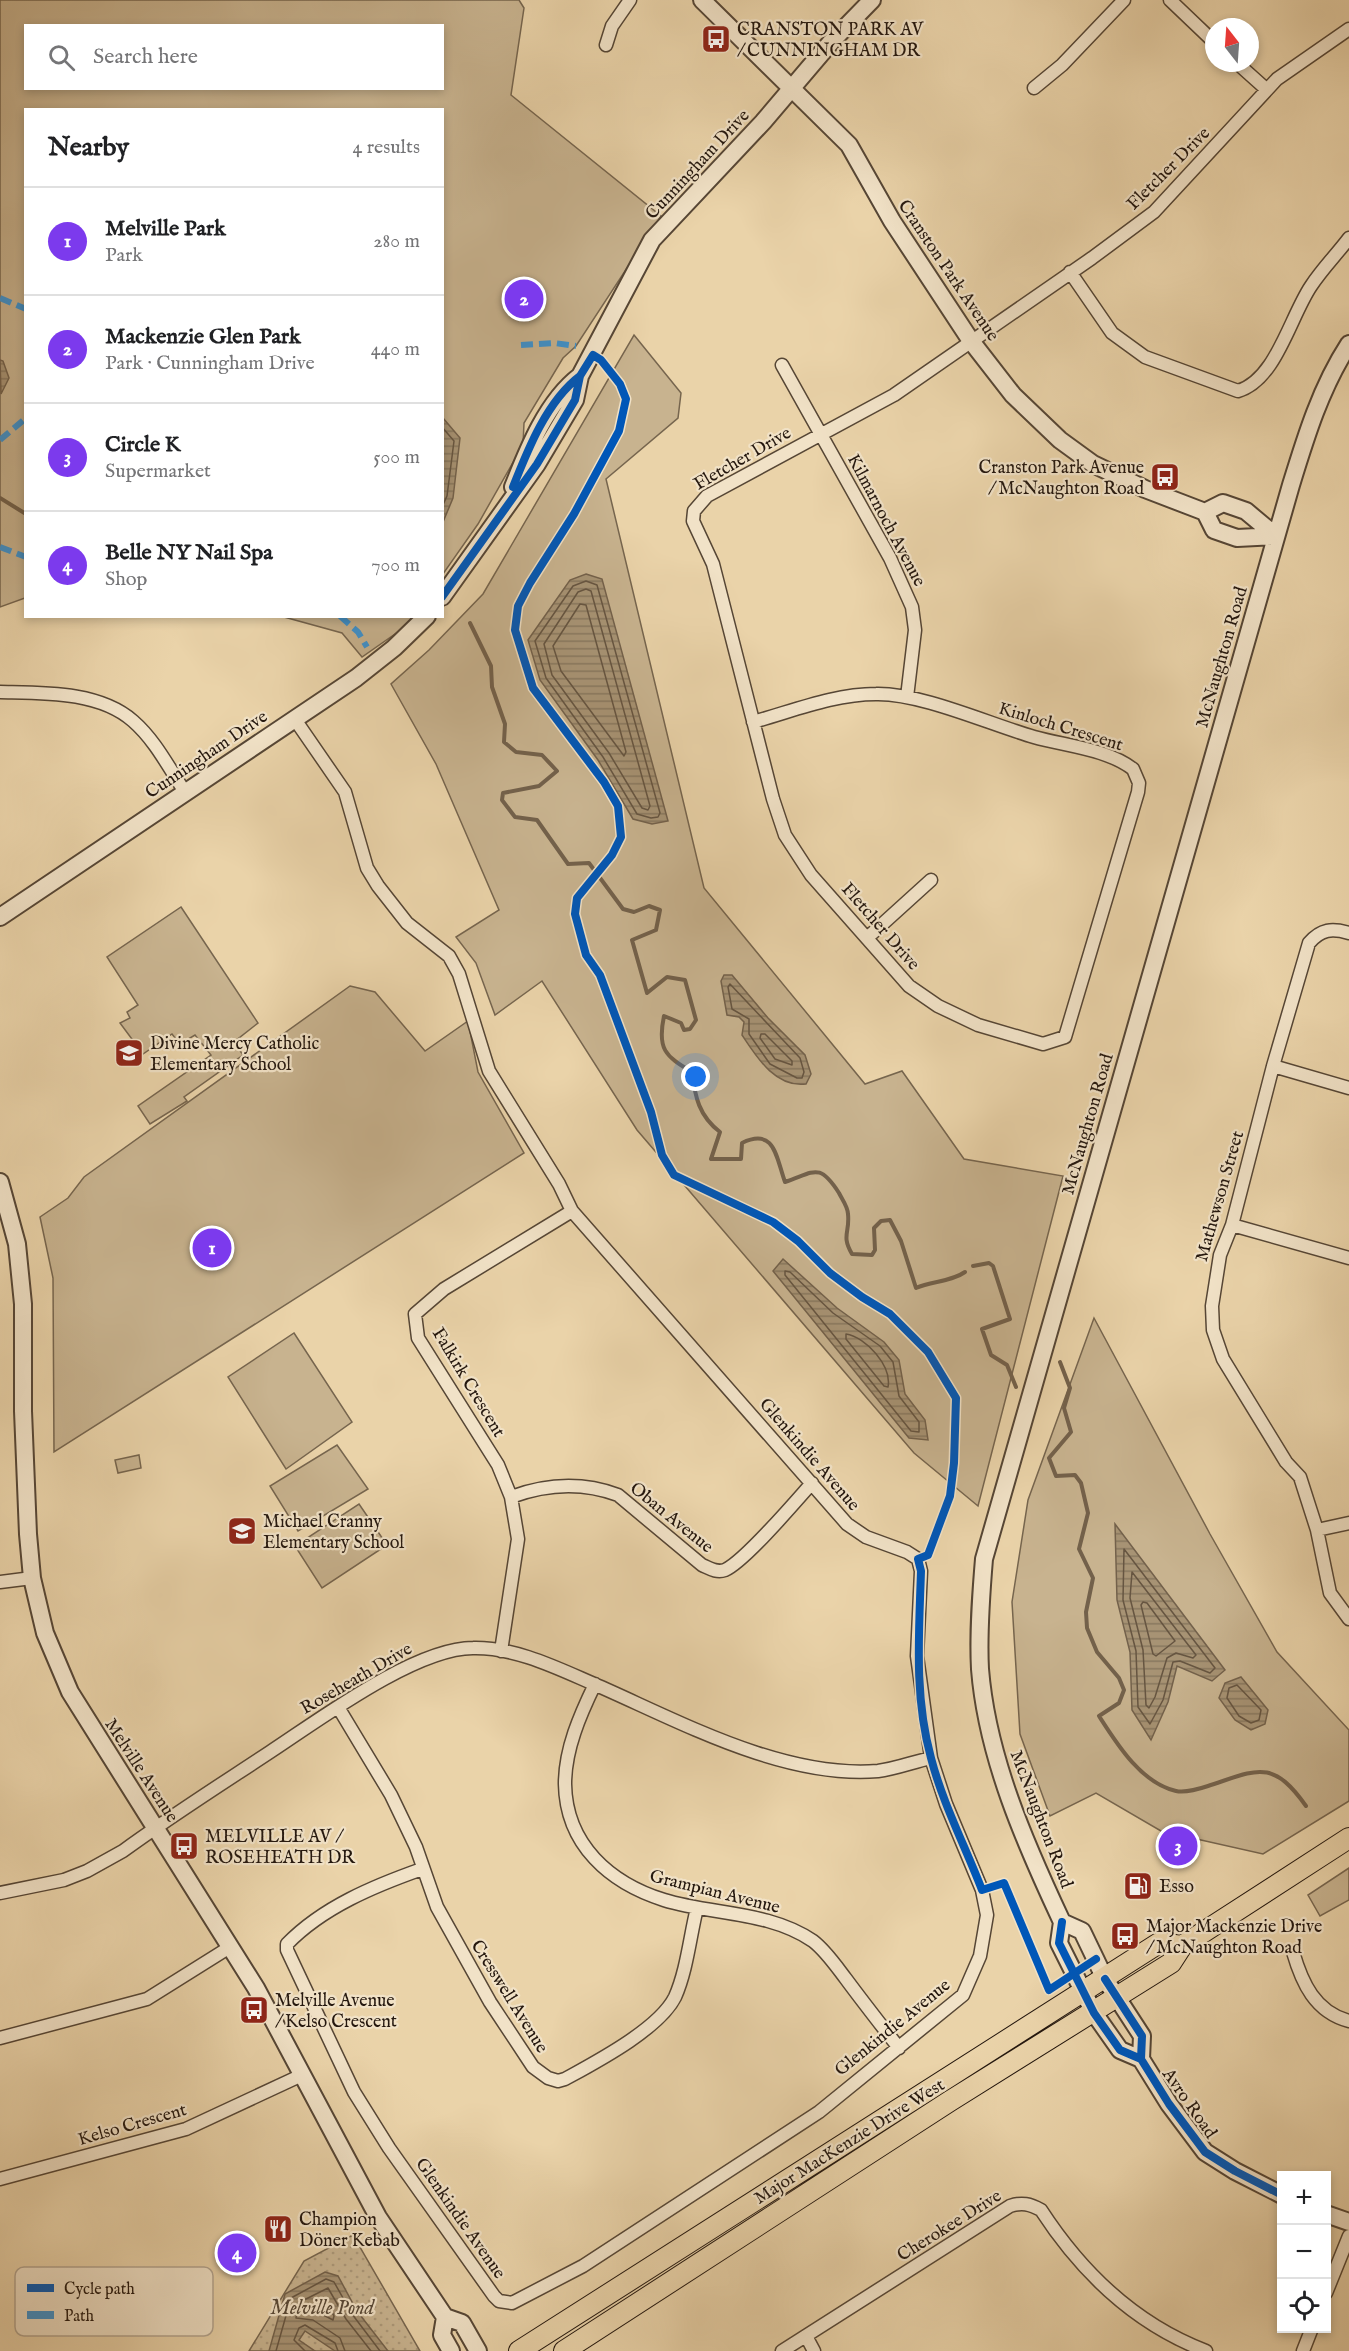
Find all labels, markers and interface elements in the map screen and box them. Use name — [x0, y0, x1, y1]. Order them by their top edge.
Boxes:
north arrow — [1205, 18, 1259, 72]
place label: CRANSTON PARK AV / CUNNINGHAM DR — [737, 19, 925, 63]
bus stop icon: CRANSTON PARK AV / CUNNINGHAM DR — [700, 23, 732, 55]
search box — [24, 24, 444, 90]
icon: search — [45, 41, 78, 74]
text: Search here — [93, 43, 198, 71]
street label: Cunningham Drive — [641, 105, 755, 225]
street label: Fletcher Drive — [1123, 123, 1216, 216]
text: Nearby — [48, 131, 129, 164]
text: 4 results — [353, 135, 420, 160]
street label: Cranston Park Avenue — [892, 196, 1004, 346]
text: Melville Park — [105, 215, 226, 243]
text: 1 — [64, 229, 71, 254]
text: 280 m — [373, 229, 420, 254]
text: Park — [105, 243, 143, 268]
pin: 2 — [504, 276, 544, 322]
text: Mackenzie Glen Park — [105, 323, 301, 351]
text: 2 — [63, 337, 72, 362]
text: 440 m — [371, 337, 420, 362]
text: Park · Cunningham Drive — [105, 351, 315, 376]
street label: Fletcher Drive — [690, 422, 796, 496]
text: Circle K — [105, 431, 181, 459]
text: 3 — [64, 445, 71, 470]
text: 500 m — [373, 445, 420, 470]
street label: Kilmarnoch Avenue — [841, 451, 930, 591]
place label: Cranston Park Avenue / McNaughton Road — [978, 457, 1144, 501]
text: Supermarket — [105, 459, 211, 484]
bus stop icon: Cranston Park Avenue / McNaughton Road — [1149, 461, 1181, 493]
text: Belle NY Nail Spa — [105, 539, 273, 567]
text: 4 — [63, 553, 72, 578]
text: 700 m — [371, 553, 420, 578]
text: Shop — [105, 567, 147, 592]
street label: McNaughton Road — [1191, 584, 1254, 731]
street label: Kinloch Crescent — [996, 698, 1126, 757]
street label: Cunningham Drive — [141, 706, 272, 805]
street label: Fletcher Drive — [836, 878, 924, 976]
place label: Divine Mercy Catholic Elementary School — [150, 1033, 320, 1077]
school or university icon: Divine Mercy Catholic Elementary School — [113, 1037, 145, 1069]
street label: McNaughton Road — [1057, 1051, 1120, 1198]
your location — [681, 1062, 710, 1091]
street label: Mathewson Street — [1191, 1129, 1250, 1264]
pin: 1 — [192, 1226, 232, 1270]
street label: Falkirk Crescent — [426, 1324, 510, 1442]
street label: Glenkindie Avenue — [753, 1394, 864, 1516]
street label: Oban Avenue — [625, 1477, 717, 1559]
place label: Michael Cranny Elementary School — [263, 1511, 404, 1555]
school or university icon: Michael Cranny Elementary School — [226, 1515, 258, 1547]
street label: Roseheath Drive — [297, 1638, 417, 1721]
street label: Melville Avenue — [99, 1714, 183, 1827]
street label: McNaughton Road — [1004, 1747, 1078, 1892]
pin: 3 — [1158, 1824, 1198, 1868]
place label: MELVILLE AV / ROSEHEATH DR — [205, 1826, 356, 1870]
bus stop icon: MELVILLE AV / ROSEHEATH DR — [168, 1830, 200, 1862]
street label: Grampian Avenue — [647, 1865, 782, 1920]
fuel station icon: Esso — [1122, 1870, 1154, 1902]
place label: Esso — [1159, 1876, 1194, 1899]
place label: Major Mackenzie Drive / McNaughton Road — [1146, 1916, 1322, 1960]
bus stop icon: Major Mackenzie Drive / McNaughton Road — [1109, 1920, 1141, 1952]
street label: Cresswell Avenue — [465, 1936, 553, 2058]
street label: Glenkindie Avenue — [830, 1974, 956, 2082]
place label: Melville Avenue / Kelso Crescent — [275, 1990, 397, 2034]
bus stop icon: Melville Avenue / Kelso Crescent — [238, 1994, 270, 2026]
street label: Avro Road — [1156, 2063, 1222, 2144]
street label: Major MacKenzie Drive West — [750, 2074, 949, 2210]
street label: Kelso Crescent — [75, 2099, 189, 2152]
street label: Glenkindie Avenue — [409, 2154, 510, 2284]
map controls — [1277, 2171, 1331, 2333]
button: + — [1277, 2171, 1331, 2225]
street label: Cherokee Drive — [893, 2185, 1006, 2267]
place label: Champion Döner Kebab — [299, 2209, 400, 2253]
restaurant icon: Champion Döner Kebab — [262, 2213, 294, 2245]
button: − — [1277, 2225, 1331, 2279]
pin: 4 — [218, 2230, 256, 2276]
legend — [15, 2267, 213, 2336]
button: locate — [1277, 2279, 1331, 2333]
text: Cycle path — [64, 2280, 135, 2300]
water label: Melville Pond — [270, 2296, 376, 2321]
text: Path — [64, 2307, 95, 2327]

